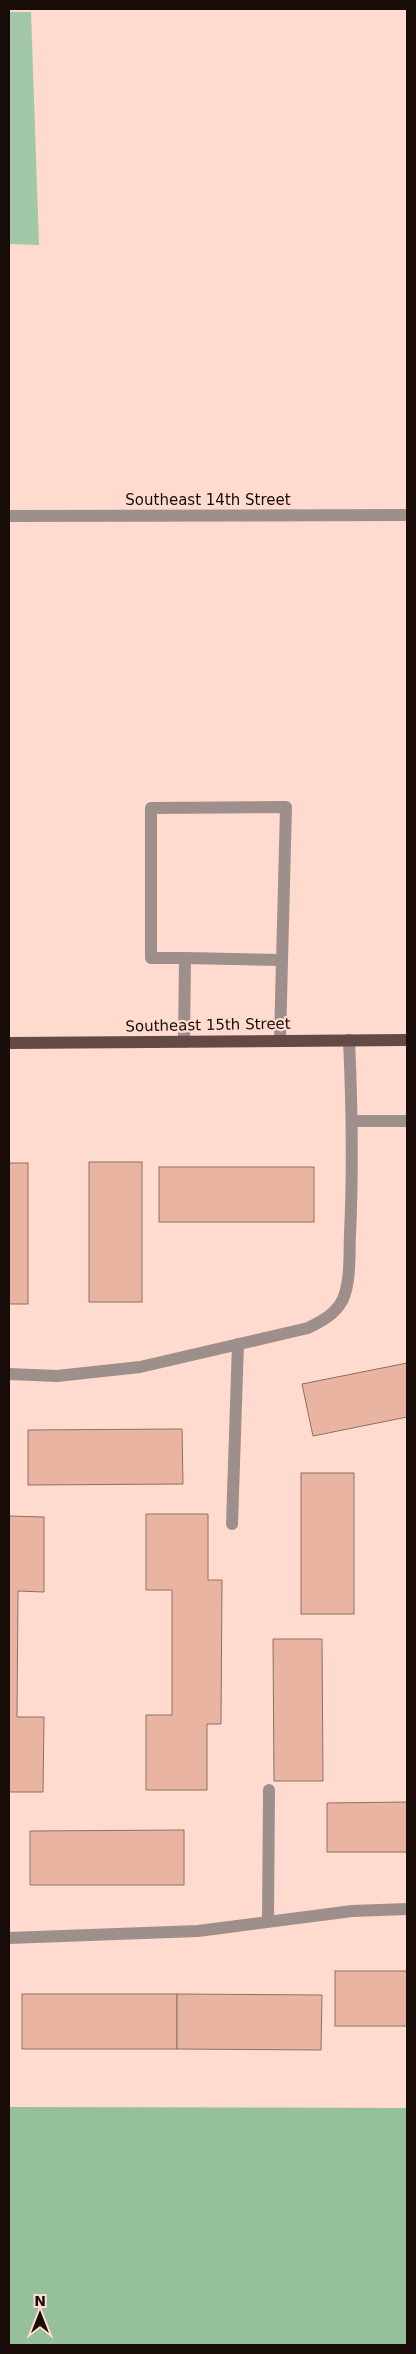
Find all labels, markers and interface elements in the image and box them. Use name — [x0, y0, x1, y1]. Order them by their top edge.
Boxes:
street label: Southeast 14th Street — [125, 491, 291, 509]
street label: Southeast 15th Street — [125, 1015, 291, 1035]
north arrow — [15, 2289, 65, 2339]
text: N — [34, 2293, 46, 2309]

